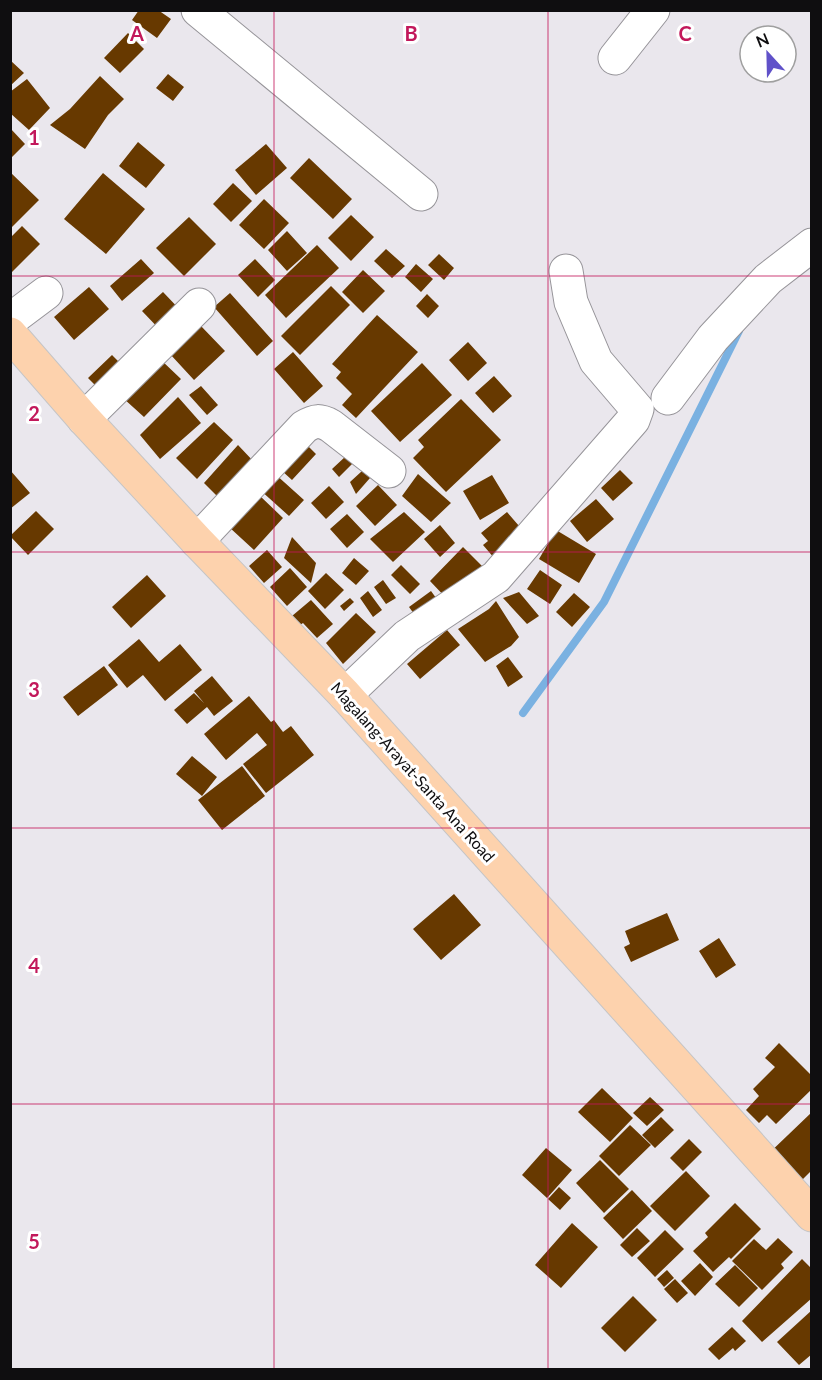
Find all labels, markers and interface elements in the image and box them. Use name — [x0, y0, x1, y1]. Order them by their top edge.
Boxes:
text: A — [129, 21, 144, 45]
text: B — [404, 21, 418, 45]
text: C — [678, 21, 692, 45]
north arrow — [738, 24, 798, 84]
text: N — [753, 29, 771, 51]
text: 1 — [28, 125, 40, 149]
text: 2 — [28, 401, 40, 425]
text: 3 — [28, 677, 40, 701]
street label: Magalang-Arayat-Santa Ana Road — [328, 678, 499, 866]
text: 4 — [28, 953, 40, 977]
text: 5 — [28, 1229, 40, 1253]

